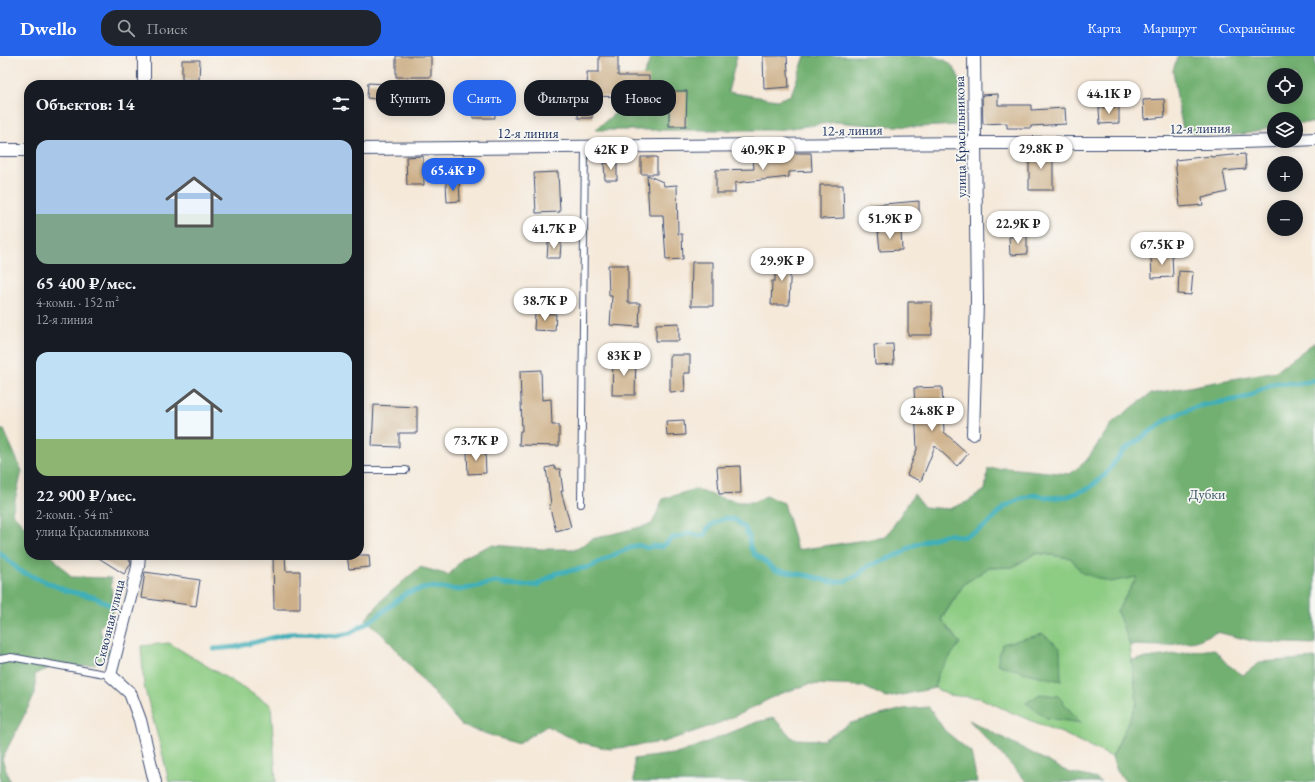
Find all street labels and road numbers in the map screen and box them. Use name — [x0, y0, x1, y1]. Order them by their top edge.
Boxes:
street label: улица Красильникова — [950, 75, 970, 198]
street label: 12-я линия — [1169, 118, 1231, 138]
street label: 12-я линия — [821, 120, 883, 140]
street label: 12-я линия — [497, 124, 559, 142]
street label: Сквозная улица — [89, 577, 129, 668]

